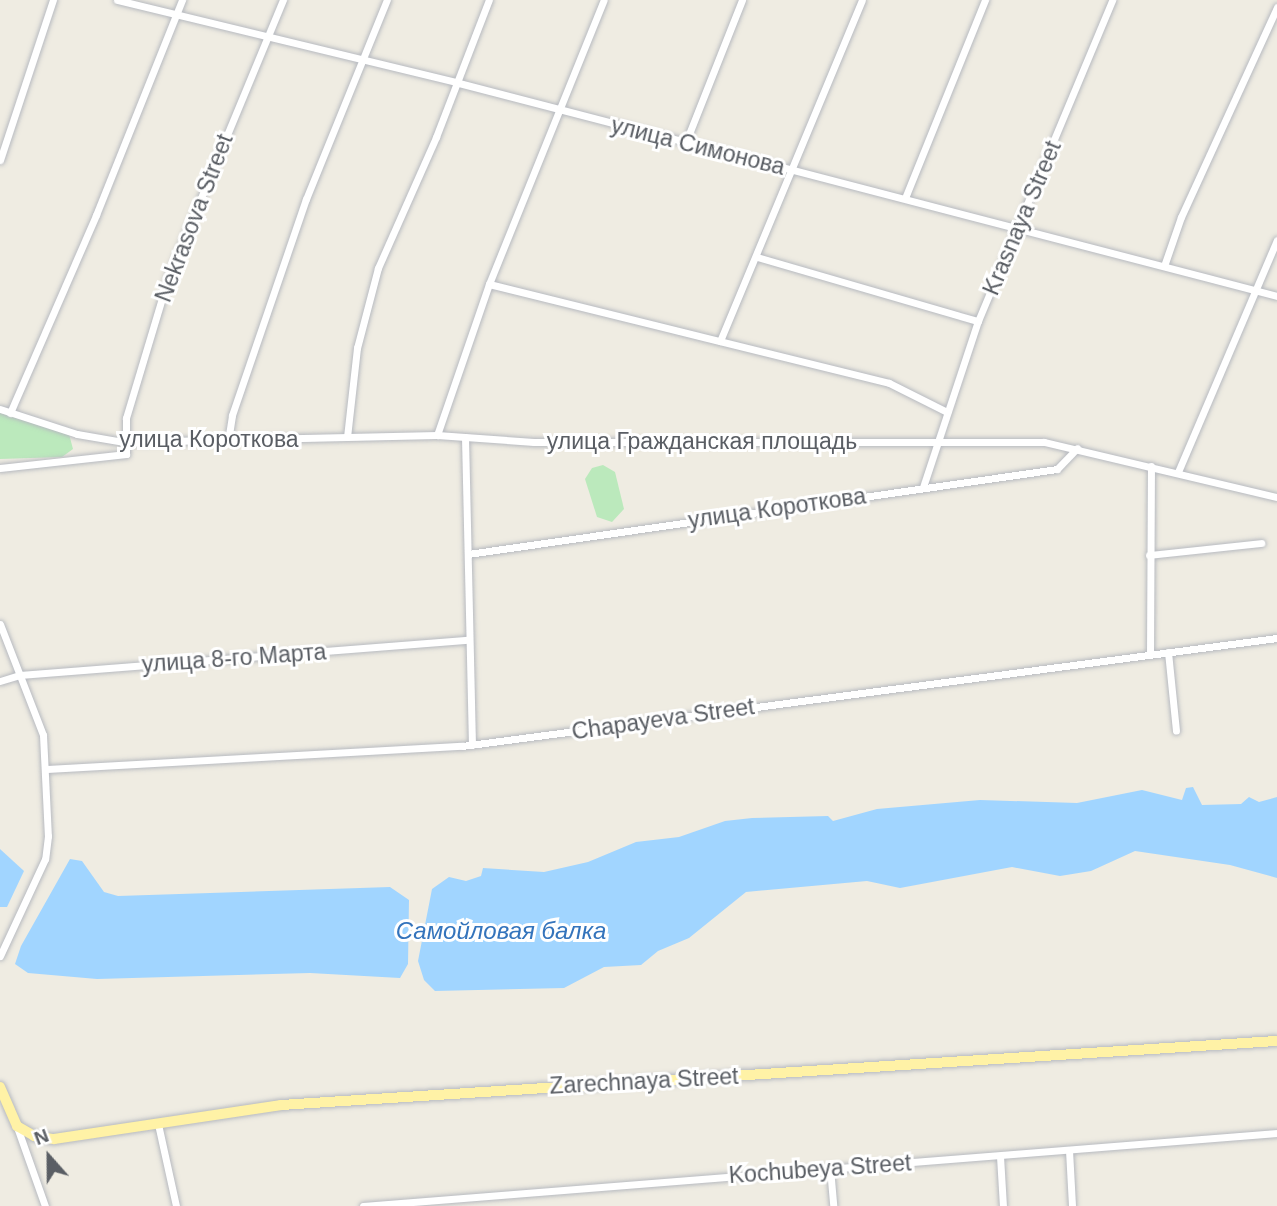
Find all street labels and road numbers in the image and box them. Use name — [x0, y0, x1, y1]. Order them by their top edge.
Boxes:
street label: улица Симонова — [608, 111, 788, 181]
street label: Nekrasova Street — [149, 130, 239, 306]
street label: Krasnaya Street — [977, 137, 1067, 299]
street label: улица Короткова — [119, 425, 299, 453]
street label: улица Гражданская площадь — [547, 427, 857, 455]
street label: улица Короткова — [686, 482, 868, 534]
street label: улица 8-го Марта — [141, 638, 327, 678]
street label: Chapayeva Street — [570, 693, 756, 745]
street label: Zarechnaya Street — [549, 1062, 739, 1100]
street label: Kochubeya Street — [728, 1149, 912, 1189]

